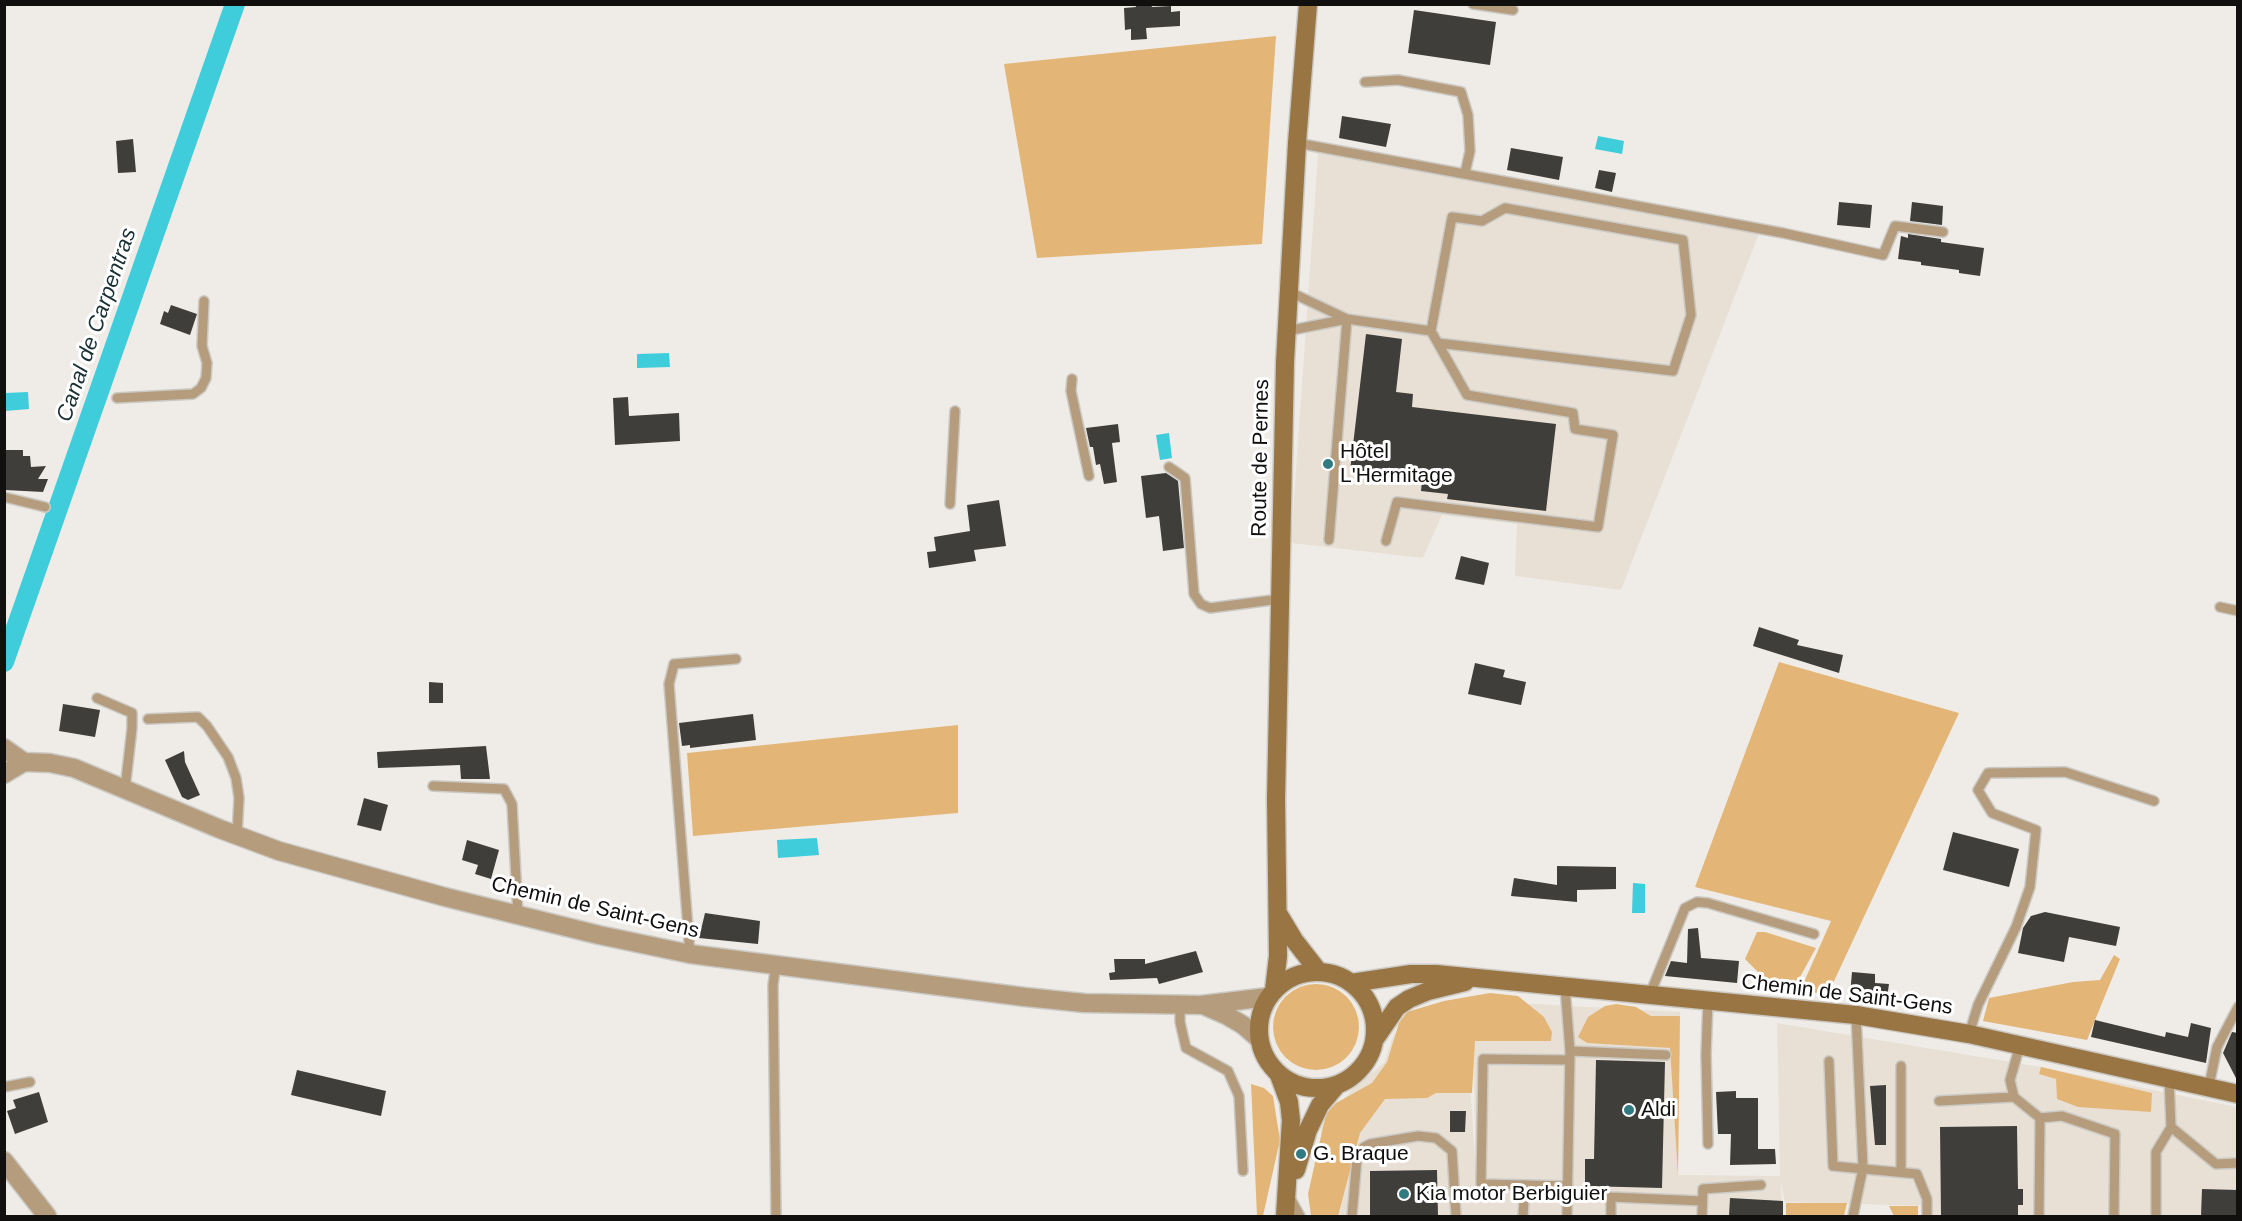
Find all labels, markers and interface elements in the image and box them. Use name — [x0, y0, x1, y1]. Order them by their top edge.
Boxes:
water label: Canal de Carpentras — [51, 225, 143, 425]
street label: Route de Pernes — [1247, 379, 1275, 537]
place label: Hôtel L'Hermitage — [1340, 439, 1453, 489]
marker: Hôtel L'Hermitage — [1321, 457, 1335, 471]
street label: Chemin de Saint-Gens — [489, 872, 701, 944]
street label: Chemin de Saint-Gens — [1740, 970, 1954, 1020]
place label: Aldi — [1641, 1097, 1676, 1123]
marker: Aldi — [1622, 1103, 1636, 1117]
place label: G. Braque — [1313, 1141, 1409, 1167]
marker: G. Braque — [1294, 1147, 1308, 1161]
place label: Kia motor Berbiguier — [1416, 1181, 1607, 1207]
marker: Kia motor Berbiguier — [1397, 1187, 1411, 1201]

